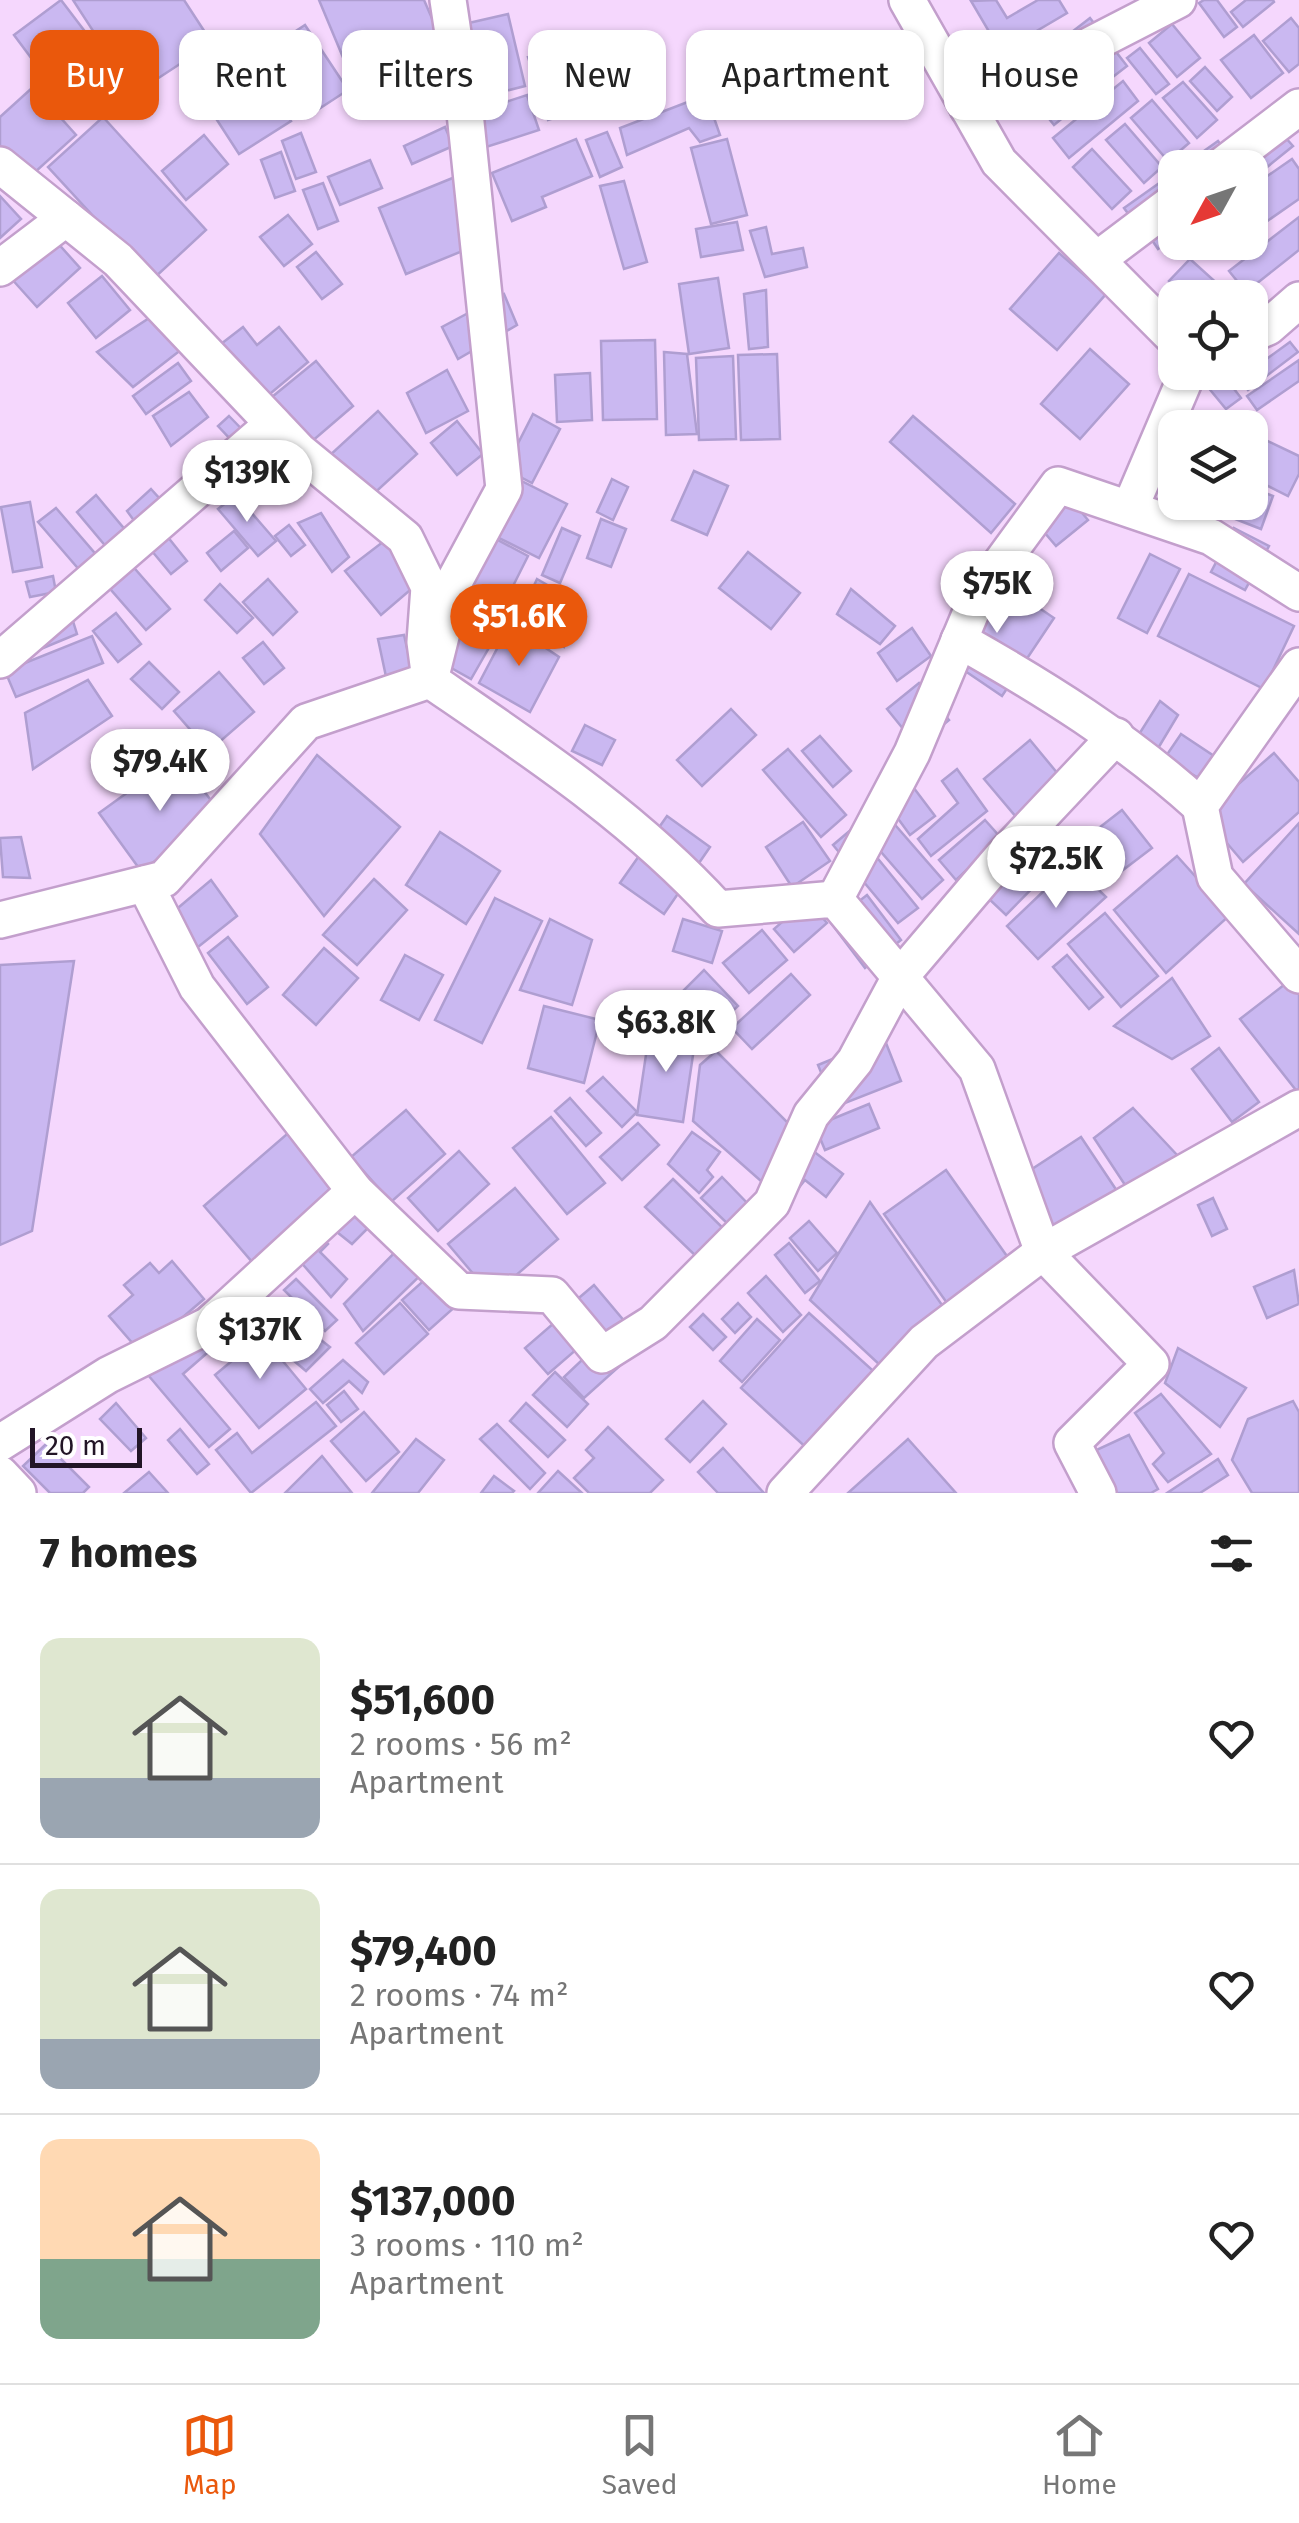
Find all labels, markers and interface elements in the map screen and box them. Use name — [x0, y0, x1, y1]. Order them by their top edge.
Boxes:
chip: Buy — [30, 30, 159, 120]
chip: Rent — [179, 30, 322, 120]
chip: Filters — [342, 30, 508, 120]
chip: New — [528, 30, 666, 120]
chip: Apartment — [686, 30, 924, 120]
chip: House — [944, 30, 1114, 120]
north arrow — [1158, 150, 1268, 260]
map controls — [1158, 150, 1268, 520]
button: locate — [1158, 280, 1268, 390]
button: layers — [1158, 410, 1268, 520]
pin: $139K — [177, 440, 317, 525]
text: $139K — [204, 453, 290, 491]
pin: $75K — [938, 551, 1056, 636]
text: $75K — [963, 564, 1031, 602]
pin: $51.6K — [438, 584, 600, 669]
text: $51.6K — [472, 597, 566, 635]
pin: $79.4K — [79, 729, 241, 814]
text: $79.4K — [113, 742, 207, 780]
pin: $72.5K — [975, 826, 1137, 911]
text: $72.5K — [1009, 839, 1103, 877]
pin: $63.8K — [585, 990, 747, 1075]
text: $63.8K — [617, 1003, 715, 1041]
pin: $137K — [190, 1297, 330, 1382]
text: $137K — [219, 1310, 301, 1348]
scale bar — [30, 1423, 142, 1468]
text: 20 m — [45, 1429, 106, 1462]
icon: filters — [1204, 1526, 1259, 1581]
text: 7 homes — [40, 1528, 197, 1578]
text: $51,600 — [350, 1675, 495, 1725]
icon: home — [120, 1678, 240, 1798]
icon: heart — [1204, 1711, 1259, 1766]
text: 2 rooms · 56 m² — [350, 1725, 572, 1763]
text: Apartment — [350, 1763, 504, 1801]
text: $79,400 — [350, 1926, 497, 1976]
icon: home — [120, 1929, 240, 2049]
icon: heart — [1204, 1962, 1259, 2017]
text: 2 rooms · 74 m² — [350, 1976, 569, 2014]
text: Apartment — [350, 2014, 504, 2052]
text: $137,000 — [350, 2176, 516, 2226]
icon: home — [120, 2179, 240, 2299]
icon: heart — [1204, 2212, 1259, 2267]
text: 3 rooms · 110 m² — [350, 2226, 584, 2264]
text: Apartment — [350, 2264, 504, 2302]
tab: Map — [182, 2408, 237, 2501]
tab: Saved — [602, 2408, 678, 2501]
tab: Home — [1042, 2408, 1117, 2501]

